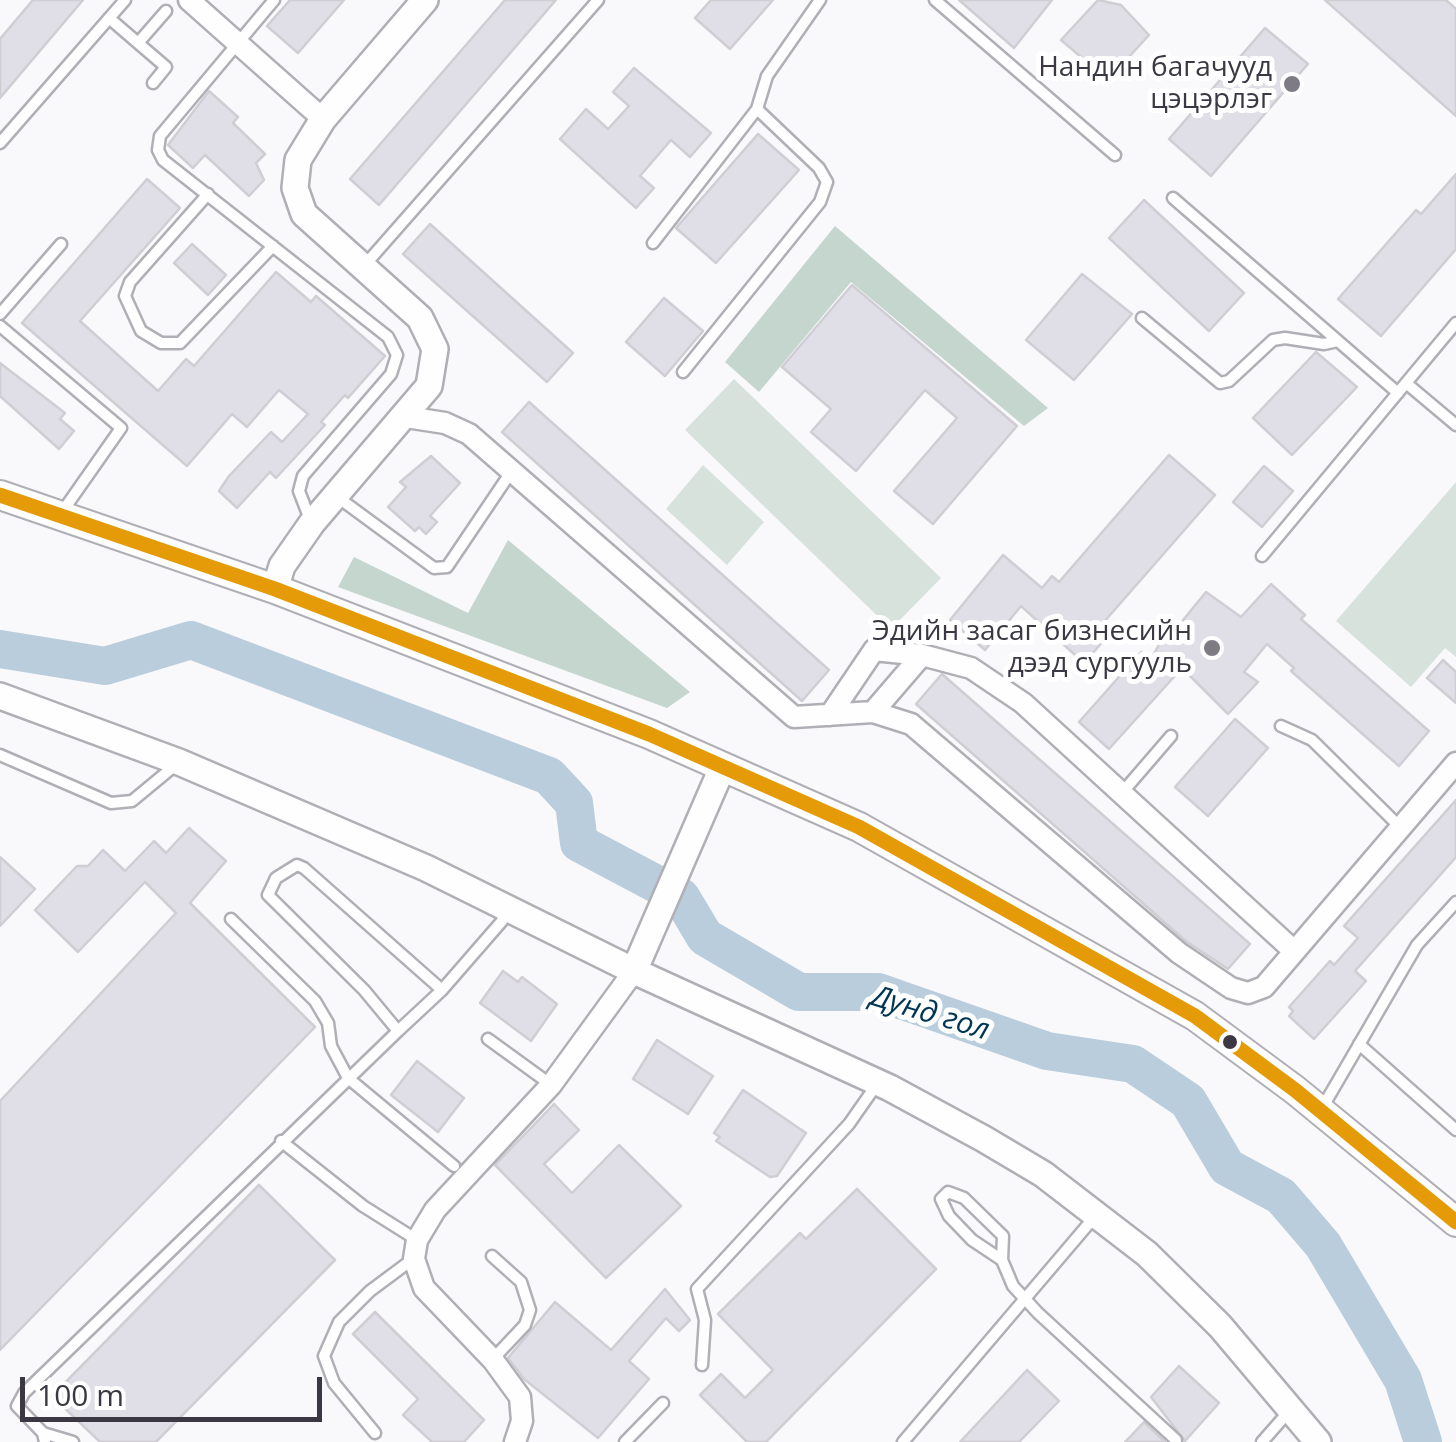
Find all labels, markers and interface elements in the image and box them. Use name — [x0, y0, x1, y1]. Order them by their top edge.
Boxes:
place label: Нандин багачууд цэцэрлэг — [1038, 51, 1272, 117]
marker: Нандин багачууд цэцэрлэг — [1281, 73, 1303, 95]
place label: Эдийн засаг бизнесийн дээд сургууль — [872, 615, 1192, 681]
marker: Эдийн засаг бизнесийн дээд сургууль — [1201, 637, 1223, 659]
water label: Дунд гол — [866, 979, 994, 1049]
unlabelled marker — [1220, 1032, 1240, 1052]
scale bar — [25, 1357, 328, 1419]
text: 100 m — [37, 1374, 124, 1415]

